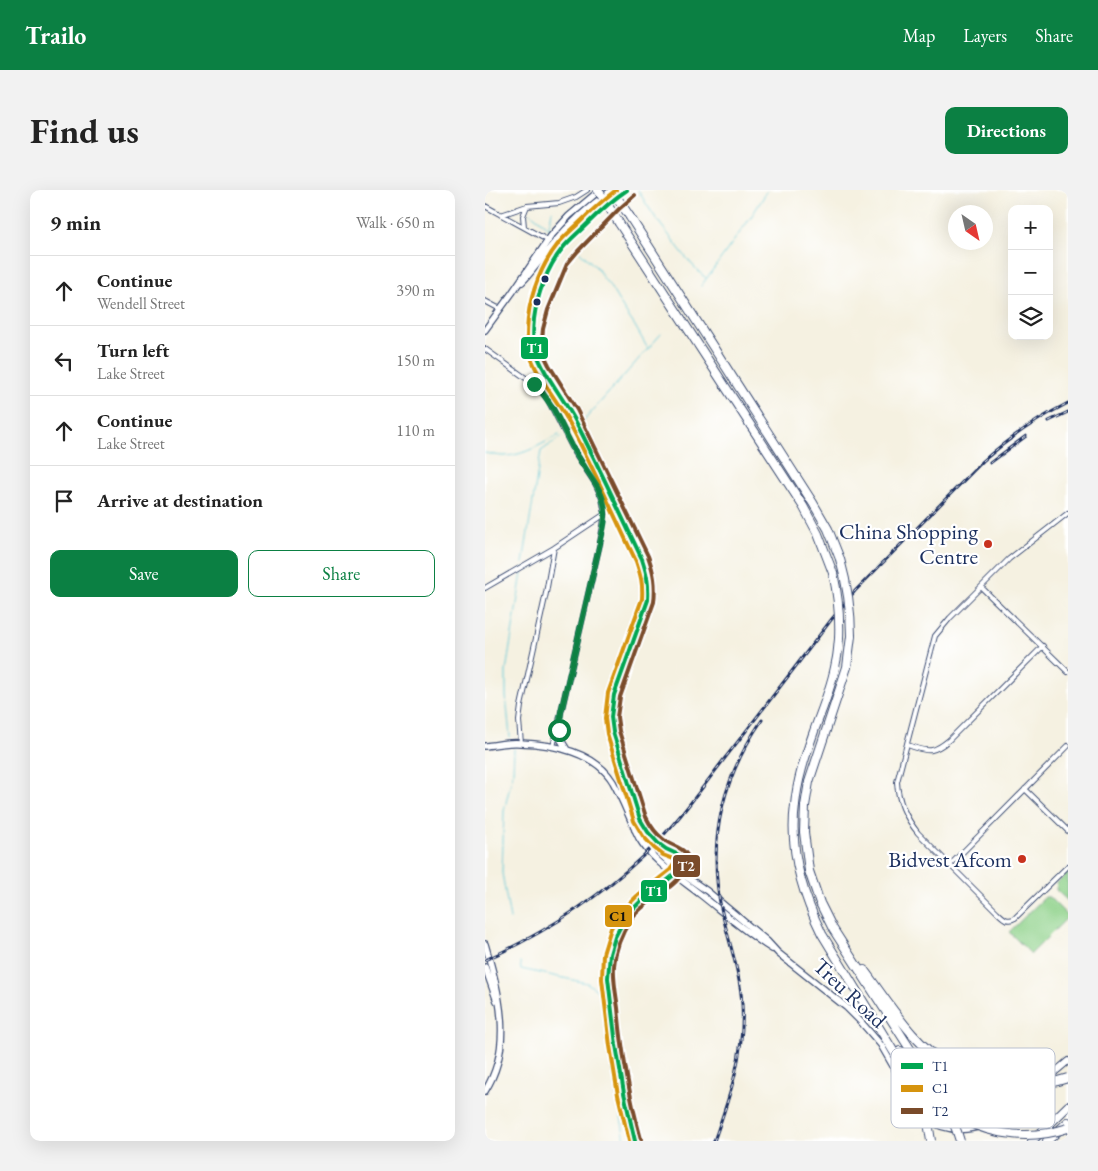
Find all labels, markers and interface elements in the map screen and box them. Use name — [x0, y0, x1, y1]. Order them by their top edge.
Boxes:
text: Trailo — [25, 20, 86, 51]
text: Map — [903, 24, 935, 47]
text: Layers — [963, 24, 1007, 47]
text: Share — [1035, 24, 1073, 47]
button: Directions — [945, 107, 1068, 154]
text: Find us — [30, 108, 139, 153]
north arrow — [948, 205, 993, 250]
map controls — [1008, 205, 1053, 340]
button: + — [1008, 205, 1053, 250]
text: 9 min — [50, 209, 101, 236]
text: Walk · 650 m — [356, 212, 435, 233]
button: − — [1008, 250, 1053, 295]
text: Continue — [97, 268, 172, 293]
unlabelled marker — [540, 274, 550, 284]
icon: ahead — [50, 277, 78, 305]
text: 390 m — [396, 280, 435, 301]
text: Wendell Street — [97, 293, 185, 314]
button: layers — [1008, 295, 1053, 340]
unlabelled marker — [532, 297, 542, 307]
line badge: T1 — [520, 336, 549, 360]
text: Turn left — [97, 338, 169, 363]
text: T1 — [526, 339, 544, 357]
icon: left — [50, 347, 78, 375]
text: 150 m — [396, 350, 435, 371]
text: Lake Street — [97, 363, 165, 384]
route end — [523, 373, 546, 396]
text: Continue — [97, 408, 172, 433]
icon: ahead — [50, 417, 78, 445]
text: 110 m — [396, 420, 435, 441]
text: Lake Street — [97, 433, 165, 454]
icon: arrive — [50, 487, 78, 515]
text: Arrive at destination — [97, 488, 263, 513]
place label: China Shopping Centre — [839, 517, 978, 571]
marker: China Shopping Centre — [982, 538, 994, 550]
button: Save — [50, 550, 238, 597]
button: Share — [248, 550, 435, 597]
route start — [548, 719, 571, 742]
place label: Bidvest Afcom — [888, 845, 1012, 874]
marker: Bidvest Afcom — [1016, 853, 1028, 865]
line badge: T2 — [672, 854, 701, 878]
text: T2 — [677, 857, 695, 875]
line badge: T1 — [640, 879, 668, 903]
text: T1 — [645, 882, 663, 900]
line badge: C1 — [604, 904, 633, 928]
text: C1 — [609, 907, 627, 925]
street label: Treu Road — [807, 952, 894, 1035]
legend — [891, 1048, 1055, 1128]
text: T1 — [932, 1057, 948, 1075]
text: C1 — [932, 1079, 949, 1097]
text: T2 — [932, 1102, 948, 1120]

